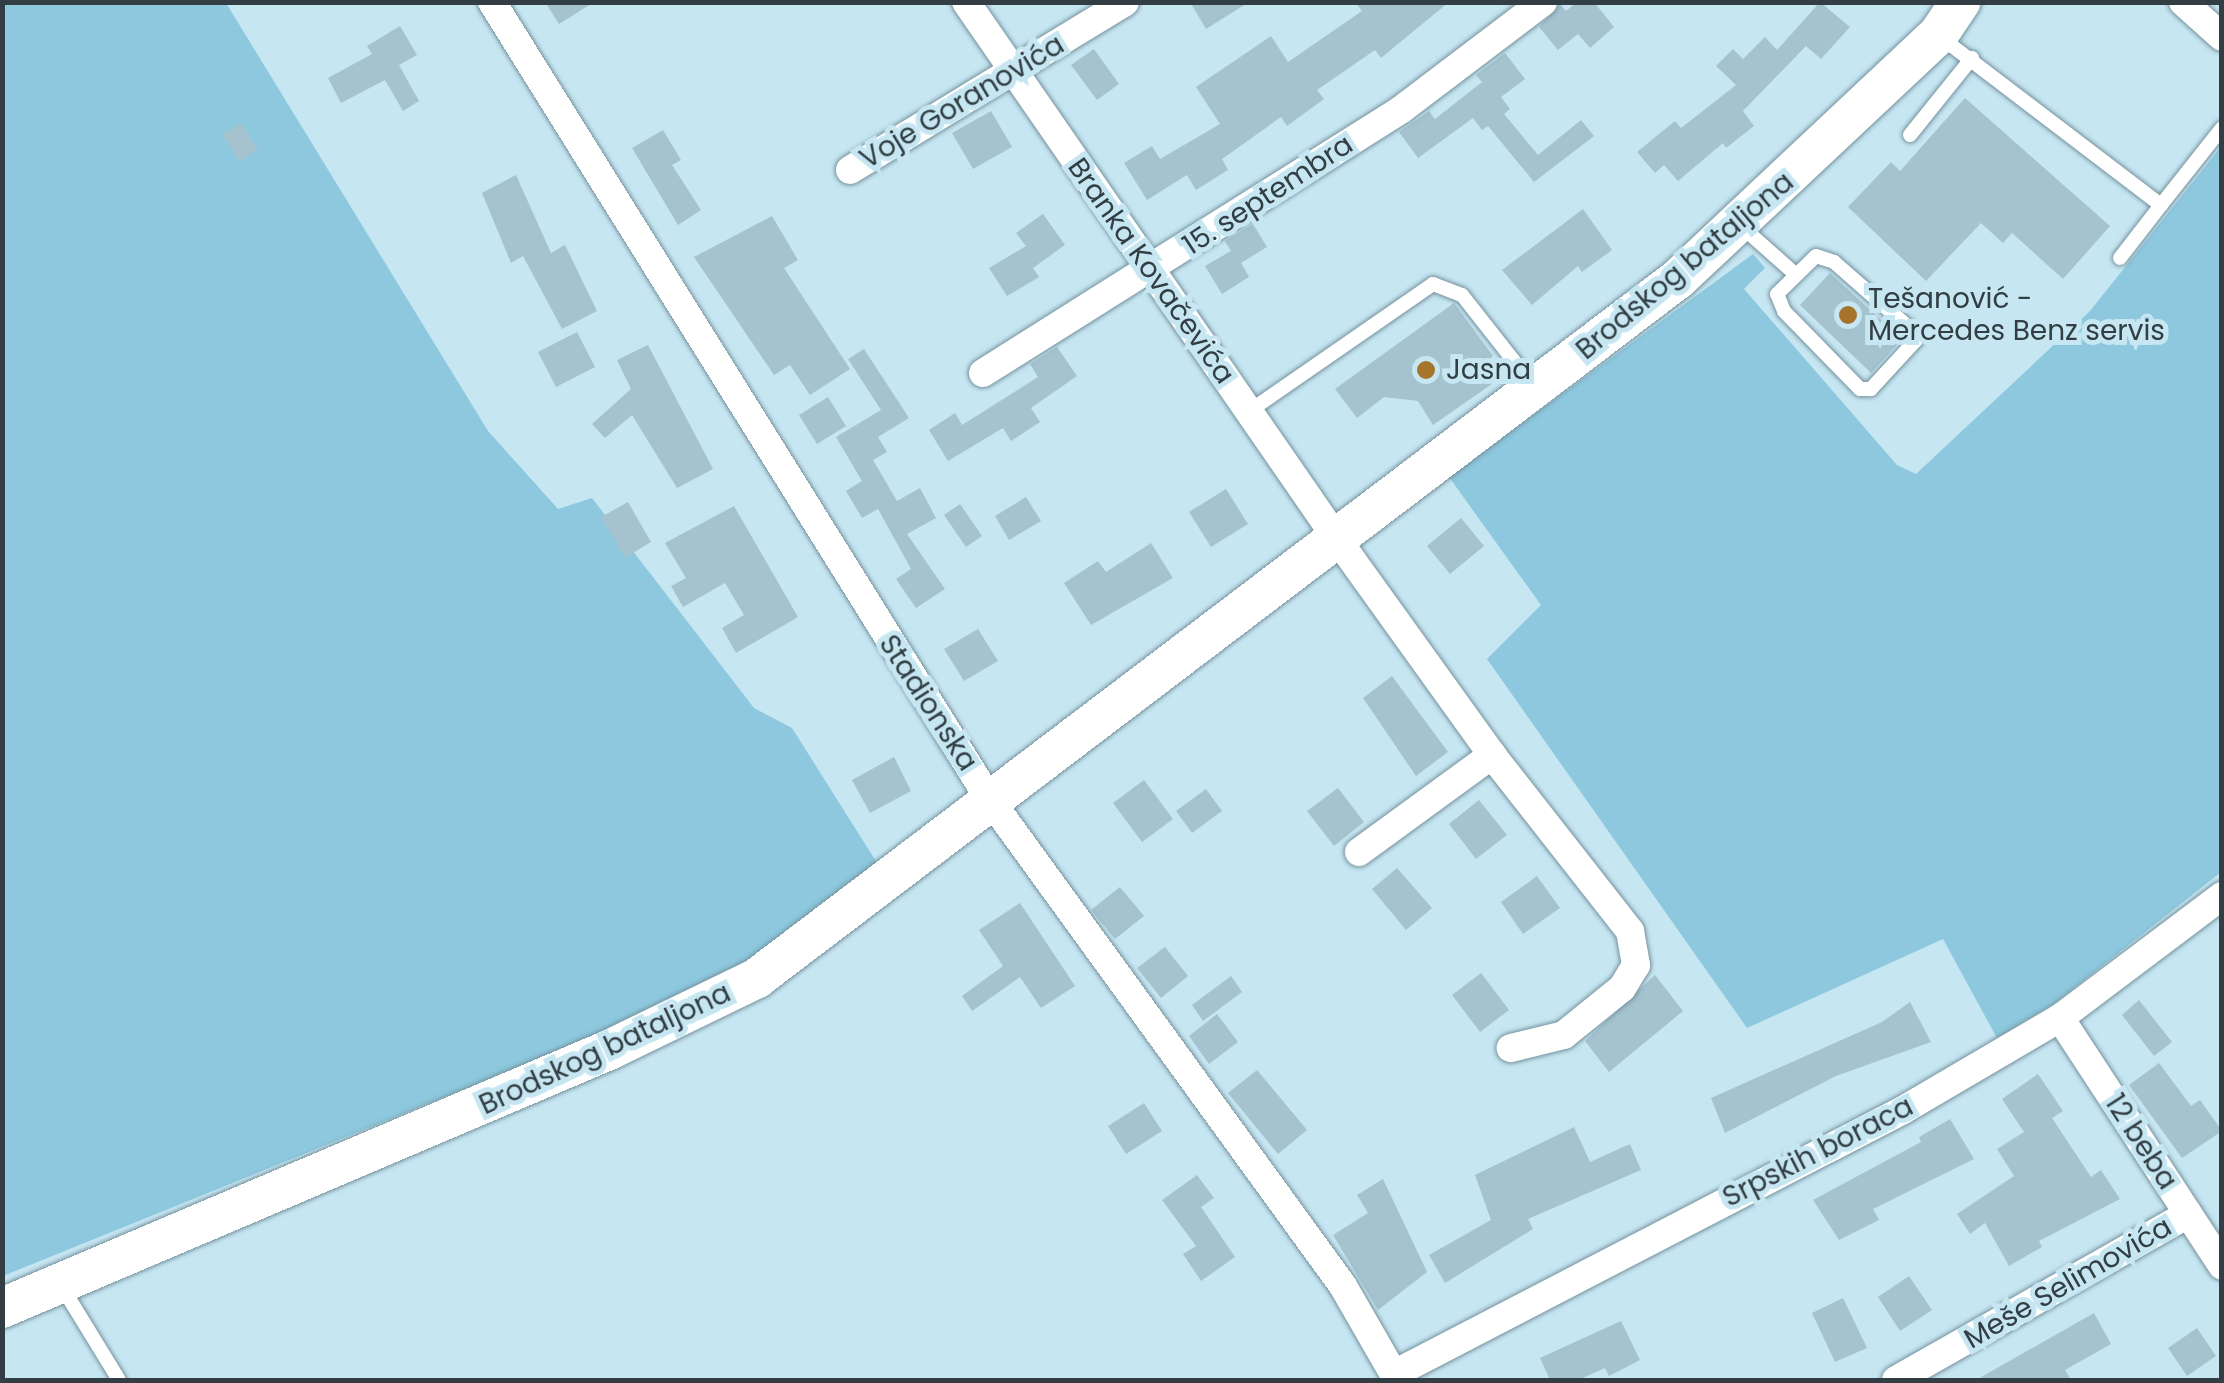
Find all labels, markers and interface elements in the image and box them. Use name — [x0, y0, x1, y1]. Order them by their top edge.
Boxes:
street label: Voje Goranovića — [854, 28, 1070, 176]
street label: 15. septembra — [1177, 128, 1359, 262]
street label: Branka Kovačevića — [1061, 152, 1241, 390]
street label: Brodskog bataljona — [1569, 165, 1801, 367]
place label: Tešanović - Mercedes Benz servis — [1868, 282, 2165, 348]
marker: Tešanović - Mercedes Benz servis — [1837, 304, 1859, 326]
place label: Jasna — [1446, 353, 1531, 387]
marker: Jasna — [1415, 359, 1437, 381]
street label: Stadionska — [872, 629, 984, 777]
street label: Brodskog bataljona — [474, 976, 736, 1122]
street label: 12 beba — [2098, 1088, 2184, 1196]
street label: Srpskih boraca — [1717, 1090, 1919, 1214]
street label: Meše Selimovića — [1958, 1210, 2178, 1356]

